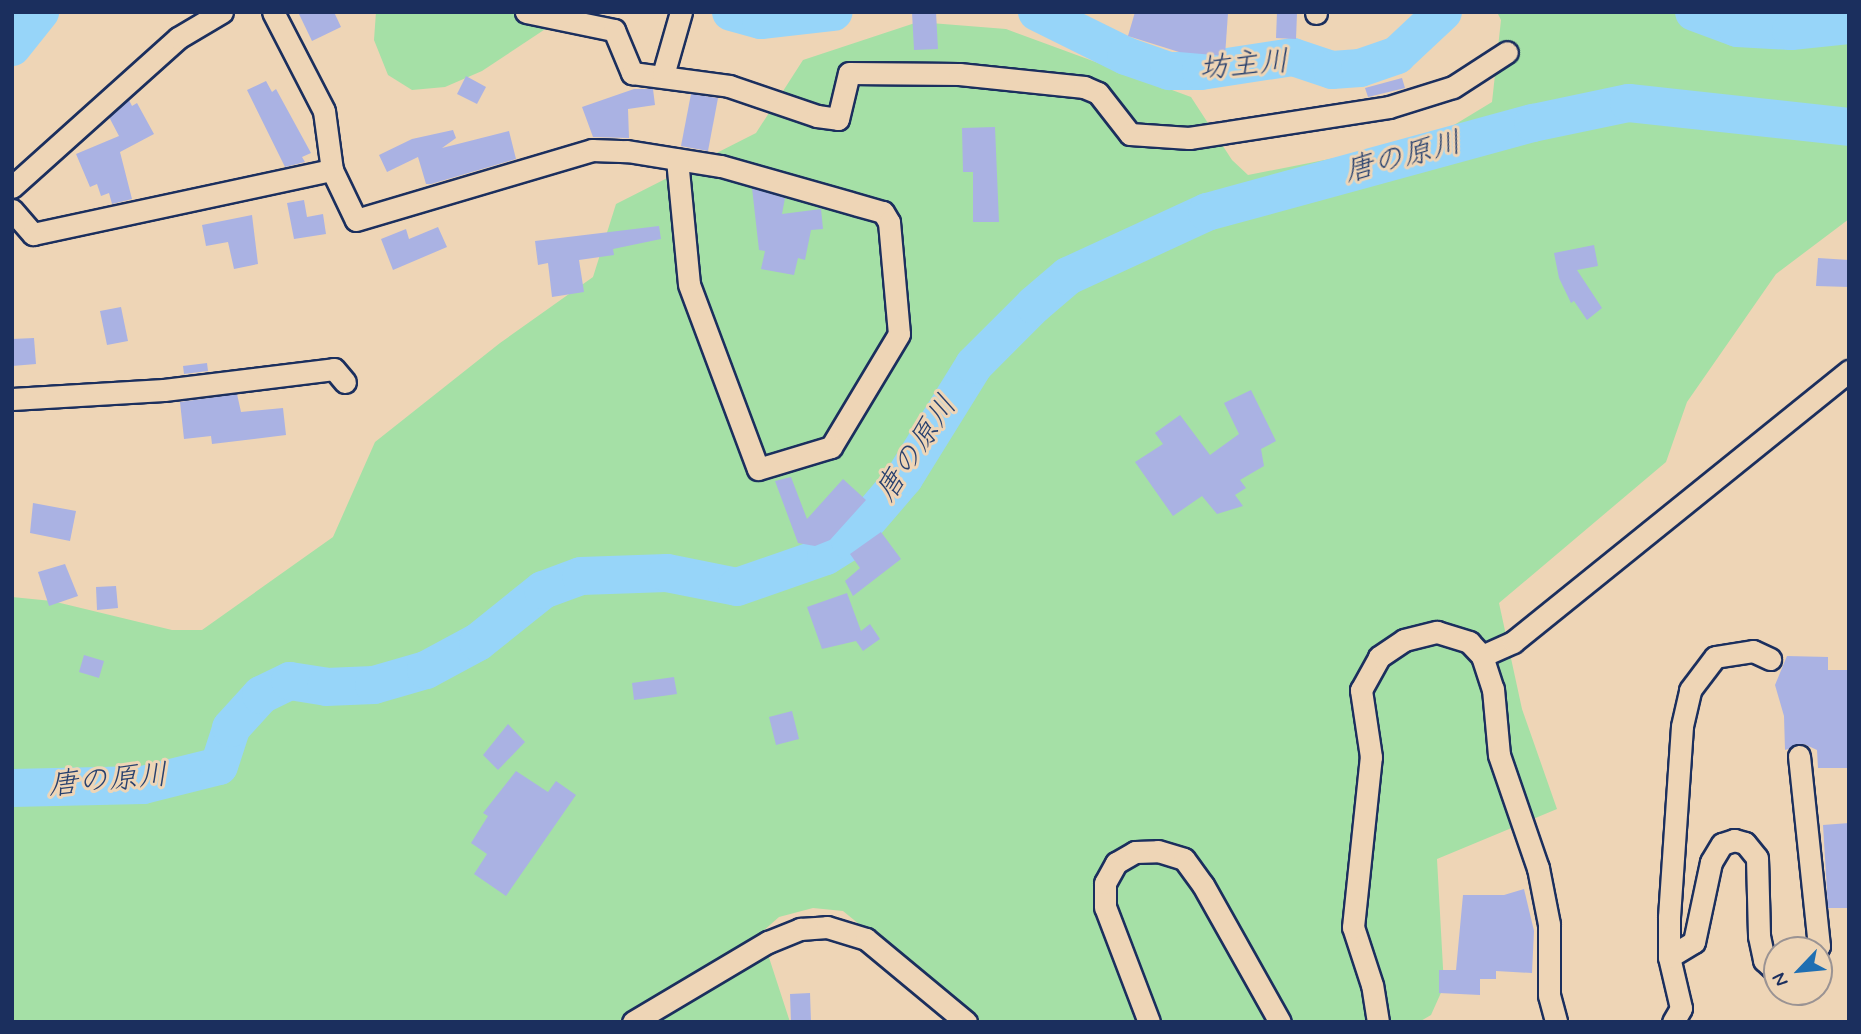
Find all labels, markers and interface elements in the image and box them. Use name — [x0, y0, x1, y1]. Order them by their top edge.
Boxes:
water label: 坊主川 — [1198, 44, 1290, 88]
water label: 唐の原川 — [1340, 125, 1466, 191]
water label: 唐の原川 — [869, 389, 965, 509]
water label: 唐の原川 — [47, 758, 169, 804]
north arrow — [1763, 936, 1833, 1006]
text: N — [1766, 968, 1794, 991]

